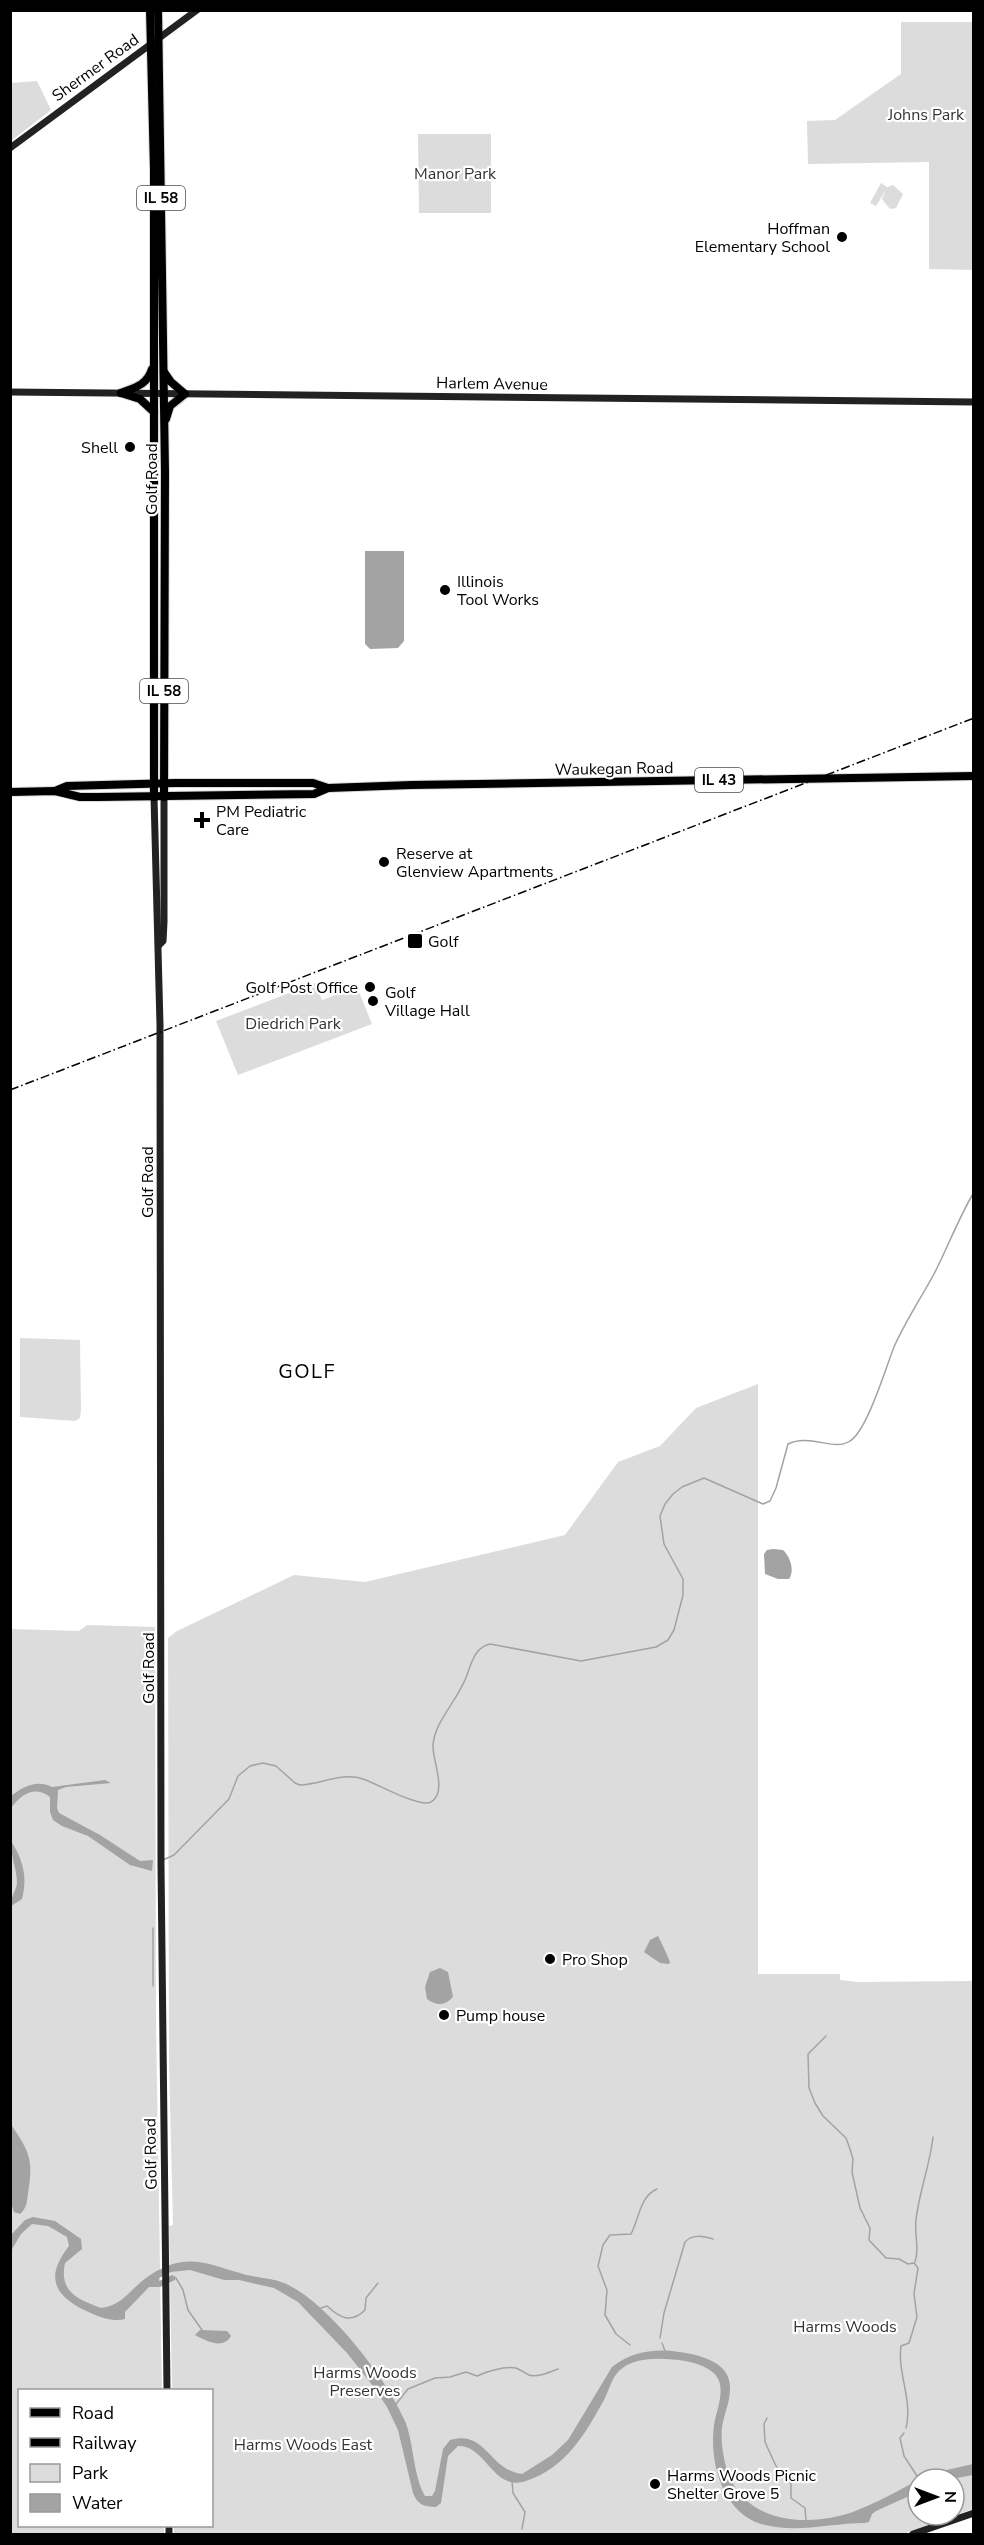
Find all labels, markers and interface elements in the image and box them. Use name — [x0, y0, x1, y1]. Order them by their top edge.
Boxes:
street label: Shermer Road — [48, 29, 143, 107]
park label: Johns Park — [887, 104, 965, 126]
park label: Manor Park — [414, 163, 497, 185]
road number: IL 58 — [137, 186, 185, 210]
place label: Hoffman Elementary School — [695, 218, 830, 258]
marker: Hoffman Elementary School — [835, 230, 849, 244]
street label: Harlem Avenue — [436, 372, 548, 396]
place label: Shell — [81, 437, 118, 459]
marker: Shell — [123, 440, 137, 454]
street label: Golf Road — [141, 443, 163, 515]
place label: Illinois Tool Works — [457, 571, 539, 611]
marker: Illinois Tool Works — [438, 583, 452, 597]
road number: IL 58 — [140, 679, 188, 703]
street label: Waukegan Road — [554, 757, 674, 781]
road number: IL 43 — [695, 768, 743, 792]
place label: PM Pediatric Care — [216, 801, 307, 841]
marker: PM Pediatric Care — [193, 811, 211, 829]
place label: Reserve at Glenview Apartments — [396, 843, 554, 883]
marker: Reserve at Glenview Apartments — [377, 855, 391, 869]
place label: Golf — [428, 931, 459, 953]
marker: Golf — [406, 932, 424, 950]
place label: Golf Post Office — [245, 977, 358, 999]
marker: Golf Post Office — [363, 980, 377, 994]
place label: Golf Village Hall — [384, 982, 470, 1022]
marker: Golf Village Hall — [366, 994, 380, 1008]
park label: Diedrich Park — [245, 1013, 342, 1035]
street label: Golf Road — [137, 1146, 159, 1218]
district label: GOLF — [278, 1358, 336, 1385]
street label: Golf Road — [138, 1632, 160, 1704]
place label: Pro Shop — [562, 1949, 628, 1971]
marker: Pro Shop — [543, 1952, 557, 1966]
place label: Pump house — [456, 2005, 545, 2027]
marker: Pump house — [437, 2008, 451, 2022]
street label: Golf Road — [139, 2118, 163, 2190]
park label: Harms Woods — [793, 2316, 897, 2338]
park label: Harms Woods Preserves — [313, 2362, 417, 2402]
legend — [18, 2389, 213, 2527]
text: Road — [72, 2401, 114, 2425]
text: Railway — [72, 2431, 137, 2455]
park label: Harms Woods East — [234, 2434, 373, 2456]
text: Park — [72, 2461, 109, 2485]
place label: Harms Woods Picnic Shelter Grove 5 — [667, 2465, 817, 2505]
north arrow — [906, 2467, 966, 2527]
marker: Harms Woods Picnic Shelter Grove 5 — [648, 2477, 662, 2491]
text: Water — [72, 2491, 123, 2515]
text: N — [939, 2491, 961, 2503]

